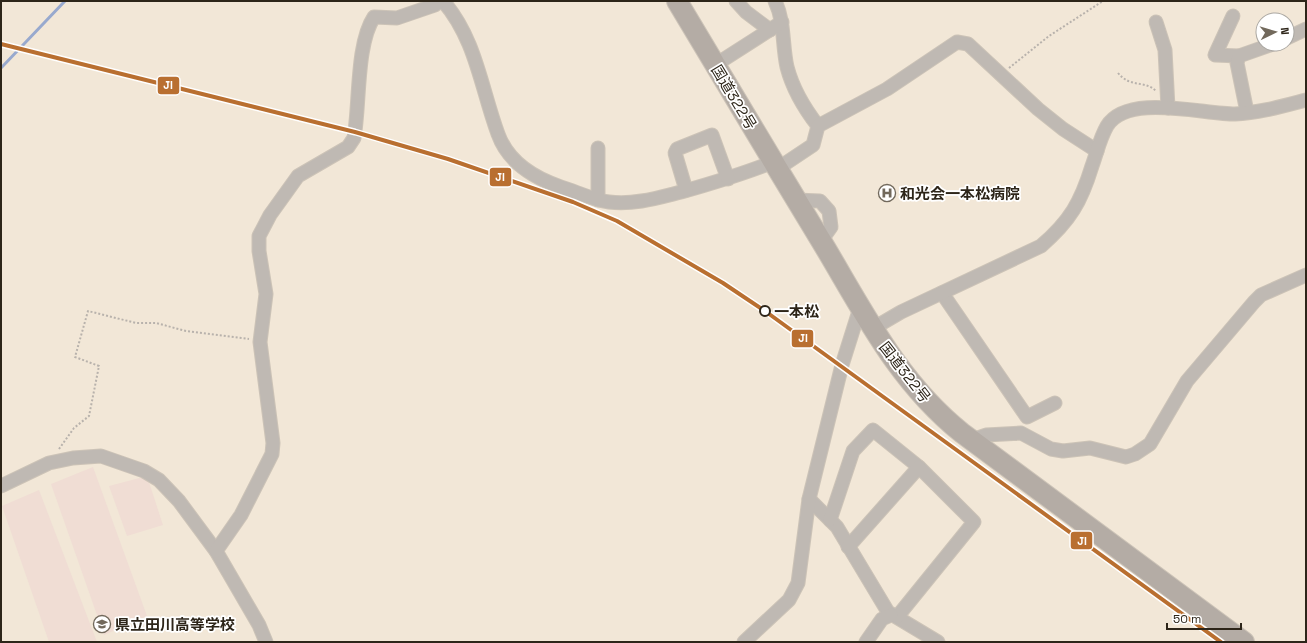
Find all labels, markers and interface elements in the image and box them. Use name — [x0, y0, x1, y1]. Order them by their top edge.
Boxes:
north arrow — [1255, 12, 1295, 52]
text: N — [1278, 27, 1292, 35]
street label: 国道322号 — [707, 61, 761, 133]
line badge: JI — [157, 76, 180, 95]
text: JI — [163, 78, 173, 92]
line badge: JI — [489, 167, 512, 187]
text: JI — [495, 170, 505, 184]
hospital icon: 和光会一本松病院 — [877, 183, 897, 203]
place label: 和光会一本松病院 — [900, 184, 1020, 203]
place label: 一本松 — [774, 302, 819, 321]
marker: 一本松 — [759, 305, 771, 317]
line badge: JI — [791, 329, 814, 348]
text: JI — [798, 331, 808, 345]
street label: 国道322号 — [875, 338, 935, 406]
line badge: JI — [1070, 531, 1093, 550]
text: JI — [1077, 534, 1087, 548]
scale bar — [1167, 605, 1241, 631]
text: 50 m — [1173, 611, 1201, 627]
school or university icon: 県立田川高等学校 — [92, 614, 112, 634]
place label: 県立田川高等学校 — [115, 615, 235, 634]

